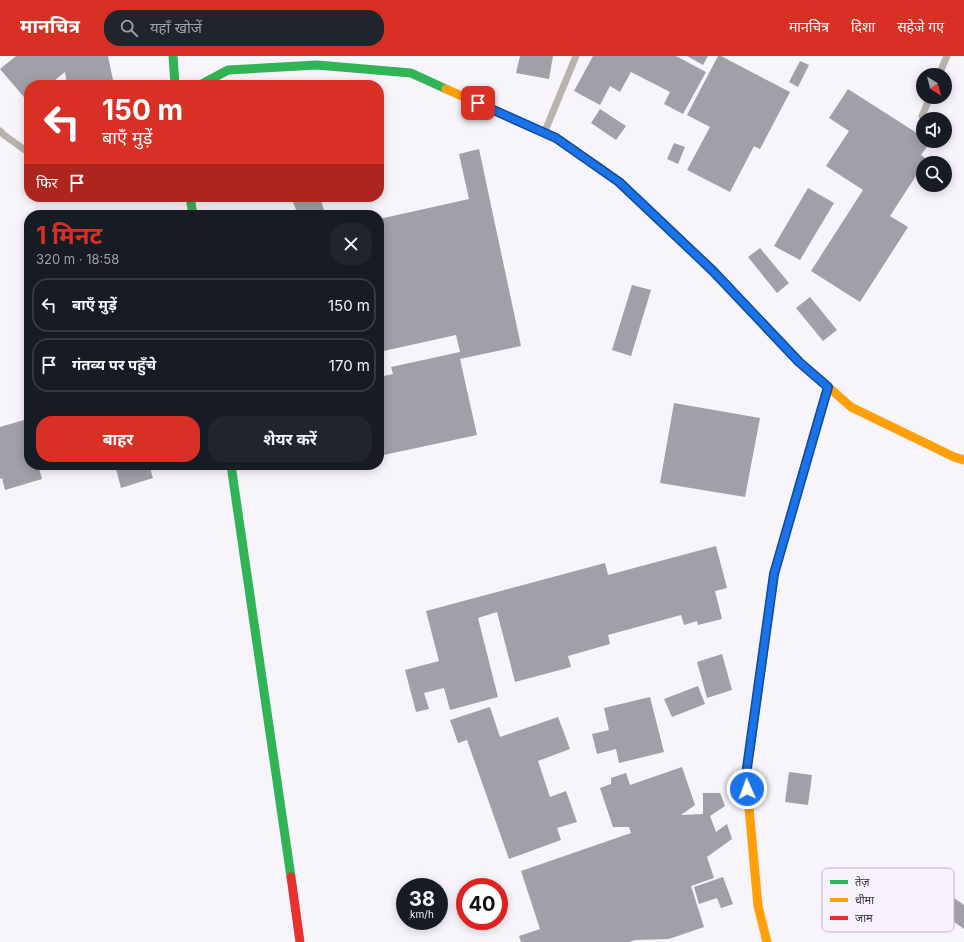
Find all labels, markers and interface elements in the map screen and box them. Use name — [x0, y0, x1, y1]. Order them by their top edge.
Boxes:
search box — [104, 10, 384, 46]
text: मानचित्र — [20, 15, 80, 38]
icon: search — [118, 17, 140, 39]
text: यहाँ खोजें — [150, 18, 202, 37]
text: मानचित्र — [789, 18, 829, 35]
text: दिशा — [851, 18, 875, 35]
text: सहेजे गए — [897, 18, 944, 35]
north arrow — [916, 68, 952, 104]
map controls — [916, 68, 952, 192]
pin — [461, 86, 495, 120]
icon: arrive — [467, 92, 489, 114]
text: 150 m — [102, 93, 183, 127]
icon: left — [36, 96, 88, 148]
button: sound — [916, 112, 952, 148]
text: बाएँ मुड़ें — [102, 127, 152, 148]
button: search — [916, 156, 952, 192]
icon: arrive — [66, 172, 88, 194]
text: फिर — [36, 173, 58, 192]
text: 1 मिनट — [36, 221, 102, 250]
button: close — [330, 223, 372, 265]
text: 320 m · 18:58 — [36, 251, 119, 267]
icon: left — [38, 294, 60, 316]
text: बाएँ मुड़ें — [72, 295, 117, 314]
text: 150 m — [328, 296, 370, 315]
icon: arrive — [38, 354, 60, 376]
text: गंतव्य पर पहुँचे — [72, 355, 156, 374]
text: 170 m — [329, 356, 370, 375]
button: बाहर — [36, 416, 200, 462]
button: शेयर करें — [208, 416, 372, 462]
position arrow — [726, 768, 768, 810]
legend — [822, 868, 954, 932]
text: तेज़ — [855, 875, 870, 889]
speed limit sign: 40 — [456, 878, 508, 930]
text: 38 — [409, 887, 435, 911]
text: धीमा — [855, 893, 874, 907]
text: km/h — [410, 908, 434, 920]
text: जाम — [855, 911, 873, 925]

